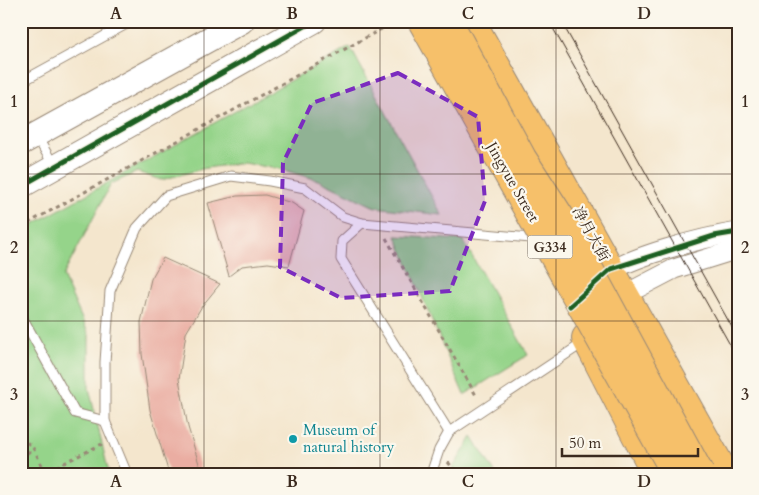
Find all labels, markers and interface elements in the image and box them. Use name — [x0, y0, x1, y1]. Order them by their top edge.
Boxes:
text: A — [110, 3, 122, 25]
text: B — [286, 3, 298, 25]
text: C — [462, 3, 474, 25]
text: D — [637, 3, 651, 25]
text: 1 — [10, 91, 18, 113]
text: 1 — [741, 91, 749, 113]
street label: Jingyue Street — [481, 137, 544, 226]
street label: 净月大街 — [568, 203, 614, 265]
road number: G334 — [528, 236, 572, 258]
text: 2 — [10, 237, 18, 259]
text: 2 — [741, 237, 749, 259]
text: 3 — [10, 384, 18, 406]
text: 3 — [741, 384, 749, 406]
place label: Museum of natural history — [303, 420, 395, 457]
scale bar — [562, 425, 698, 457]
marker: Museum of natural history — [287, 433, 299, 445]
text: 50 m — [569, 433, 601, 453]
text: A — [110, 471, 122, 493]
text: B — [286, 471, 298, 493]
text: C — [462, 471, 474, 493]
text: D — [637, 471, 651, 493]

